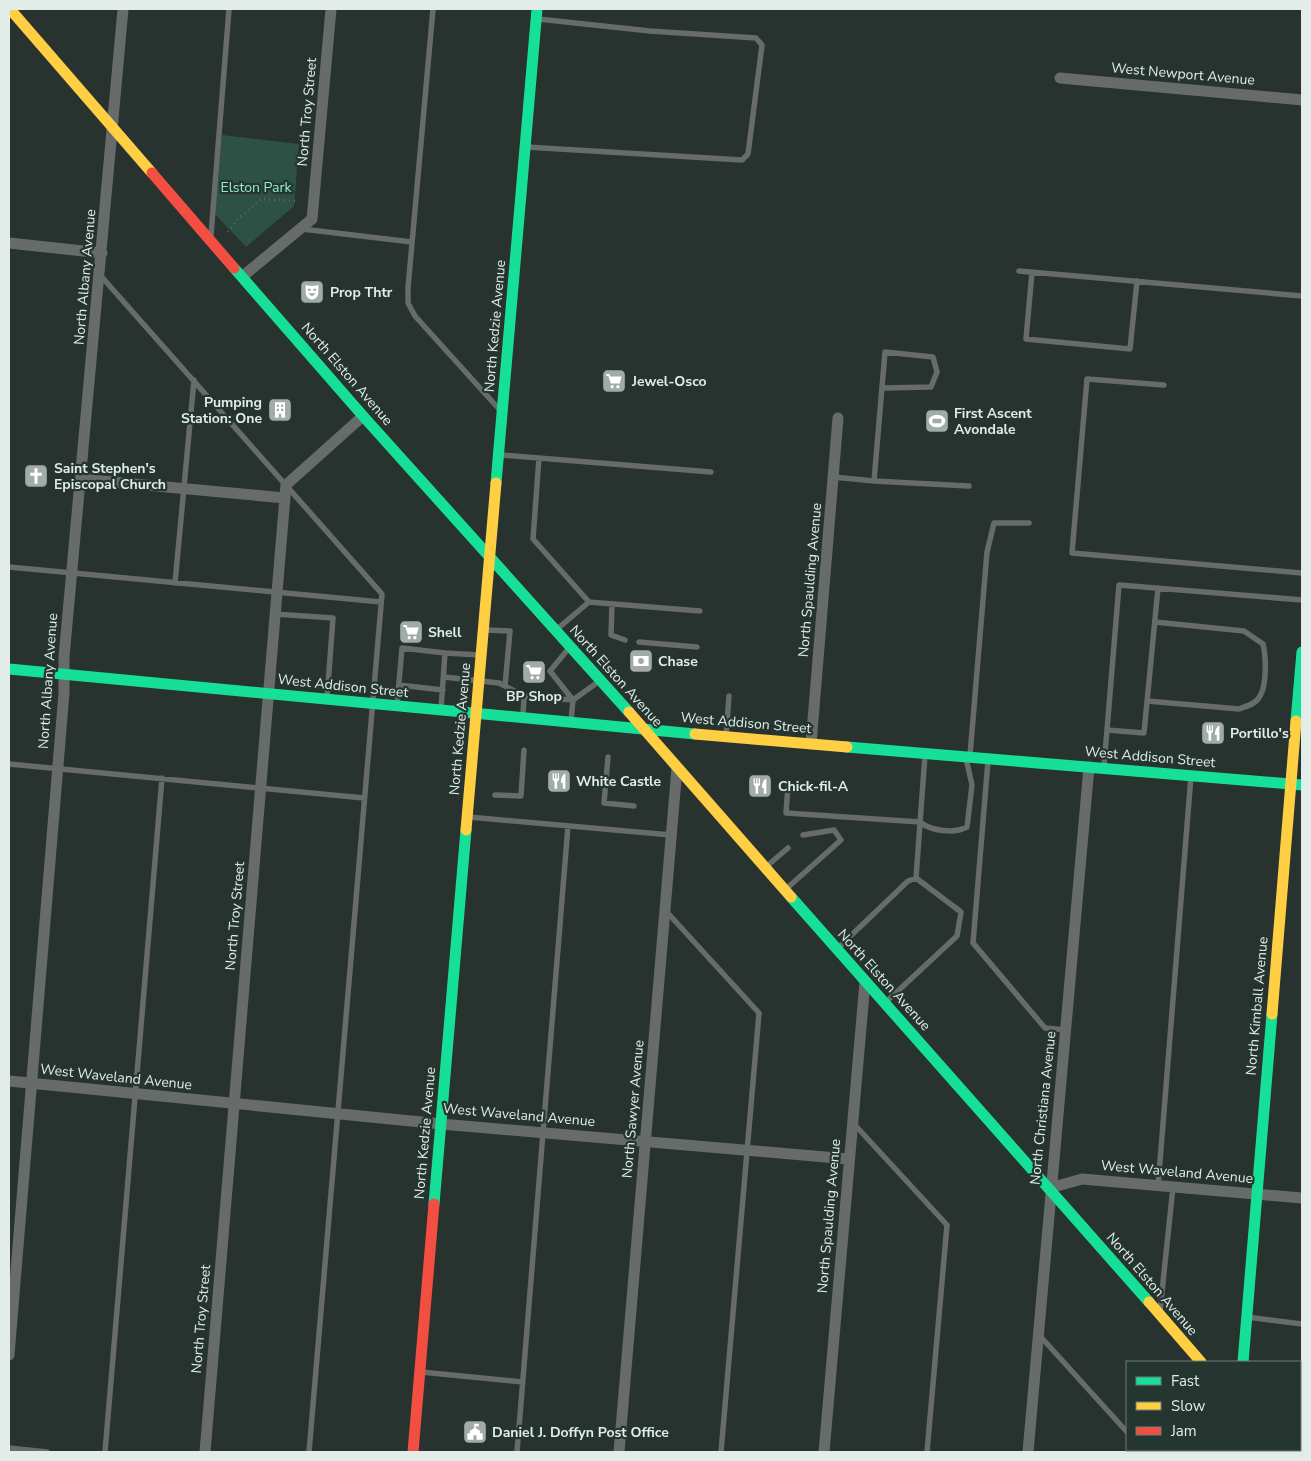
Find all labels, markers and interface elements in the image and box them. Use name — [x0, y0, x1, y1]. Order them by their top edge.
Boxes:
street label: North Troy Street — [293, 57, 321, 167]
street label: West Newport Avenue — [1110, 58, 1256, 90]
park label: Elston Park — [220, 178, 293, 197]
street label: North Albany Avenue — [70, 208, 100, 346]
street label: North Kedzie Avenue — [480, 259, 510, 393]
theatre icon: Prop Thtr — [299, 279, 325, 305]
place label: Prop Thtr — [330, 283, 393, 302]
street label: North Elston Avenue — [297, 318, 397, 430]
supermarket icon: Jewel-Osco — [601, 368, 627, 394]
place label: Jewel-Osco — [631, 372, 707, 391]
place label: Pumping Station: One — [181, 393, 262, 428]
building icon: Pumping Station: One — [267, 397, 293, 423]
place label: First Ascent Avondale — [954, 404, 1032, 439]
sports icon: First Ascent Avondale — [924, 408, 950, 434]
place label: Saint Stephen's Episcopal Church — [54, 459, 166, 494]
church icon: Saint Stephen's Episcopal Church — [23, 463, 49, 489]
street label: North Spaulding Avenue — [794, 502, 826, 658]
street label: North Albany Avenue — [34, 612, 62, 750]
supermarket icon: Shell — [398, 619, 424, 645]
street label: North Elston Avenue — [565, 621, 667, 731]
place label: Shell — [428, 623, 462, 642]
bank icon: Chase — [628, 648, 654, 674]
place label: Chase — [658, 652, 698, 671]
supermarket icon: BP Shop — [521, 659, 547, 685]
street label: North Kedzie Avenue — [445, 662, 475, 796]
street label: West Addison Street — [277, 670, 409, 702]
place label: BP Shop — [506, 687, 562, 706]
street label: West Addison Street — [680, 708, 812, 738]
restaurant icon: Portillo's — [1200, 720, 1226, 746]
place label: Portillo's — [1230, 724, 1289, 743]
street label: West Addison Street — [1084, 742, 1216, 772]
restaurant icon: White Castle — [546, 768, 572, 794]
place label: White Castle — [576, 772, 661, 791]
restaurant icon: Chick-fil-A — [747, 773, 773, 799]
place label: Chick-fil-A — [778, 777, 849, 796]
street label: North Troy Street — [221, 861, 249, 971]
street label: North Elston Avenue — [833, 925, 935, 1035]
street label: North Kimball Avenue — [1241, 936, 1273, 1076]
street label: North Christiana Avenue — [1025, 1030, 1061, 1186]
street label: North Sawyer Avenue — [617, 1039, 649, 1179]
street label: West Waveland Avenue — [39, 1060, 193, 1094]
street label: North Kedzie Avenue — [410, 1066, 440, 1200]
street label: West Waveland Avenue — [442, 1099, 596, 1131]
street label: North Spaulding Avenue — [813, 1138, 845, 1294]
street label: West Waveland Avenue — [1100, 1156, 1254, 1188]
street label: North Elston Avenue — [1102, 1228, 1202, 1340]
street label: North Troy Street — [187, 1264, 215, 1374]
legend — [1126, 1361, 1301, 1451]
text: Fast — [1171, 1371, 1200, 1391]
text: Slow — [1171, 1396, 1206, 1416]
public building icon: Daniel J. Doffyn Post Office — [462, 1419, 488, 1445]
text: Jam — [1170, 1421, 1197, 1441]
place label: Daniel J. Doffyn Post Office — [492, 1423, 669, 1442]

